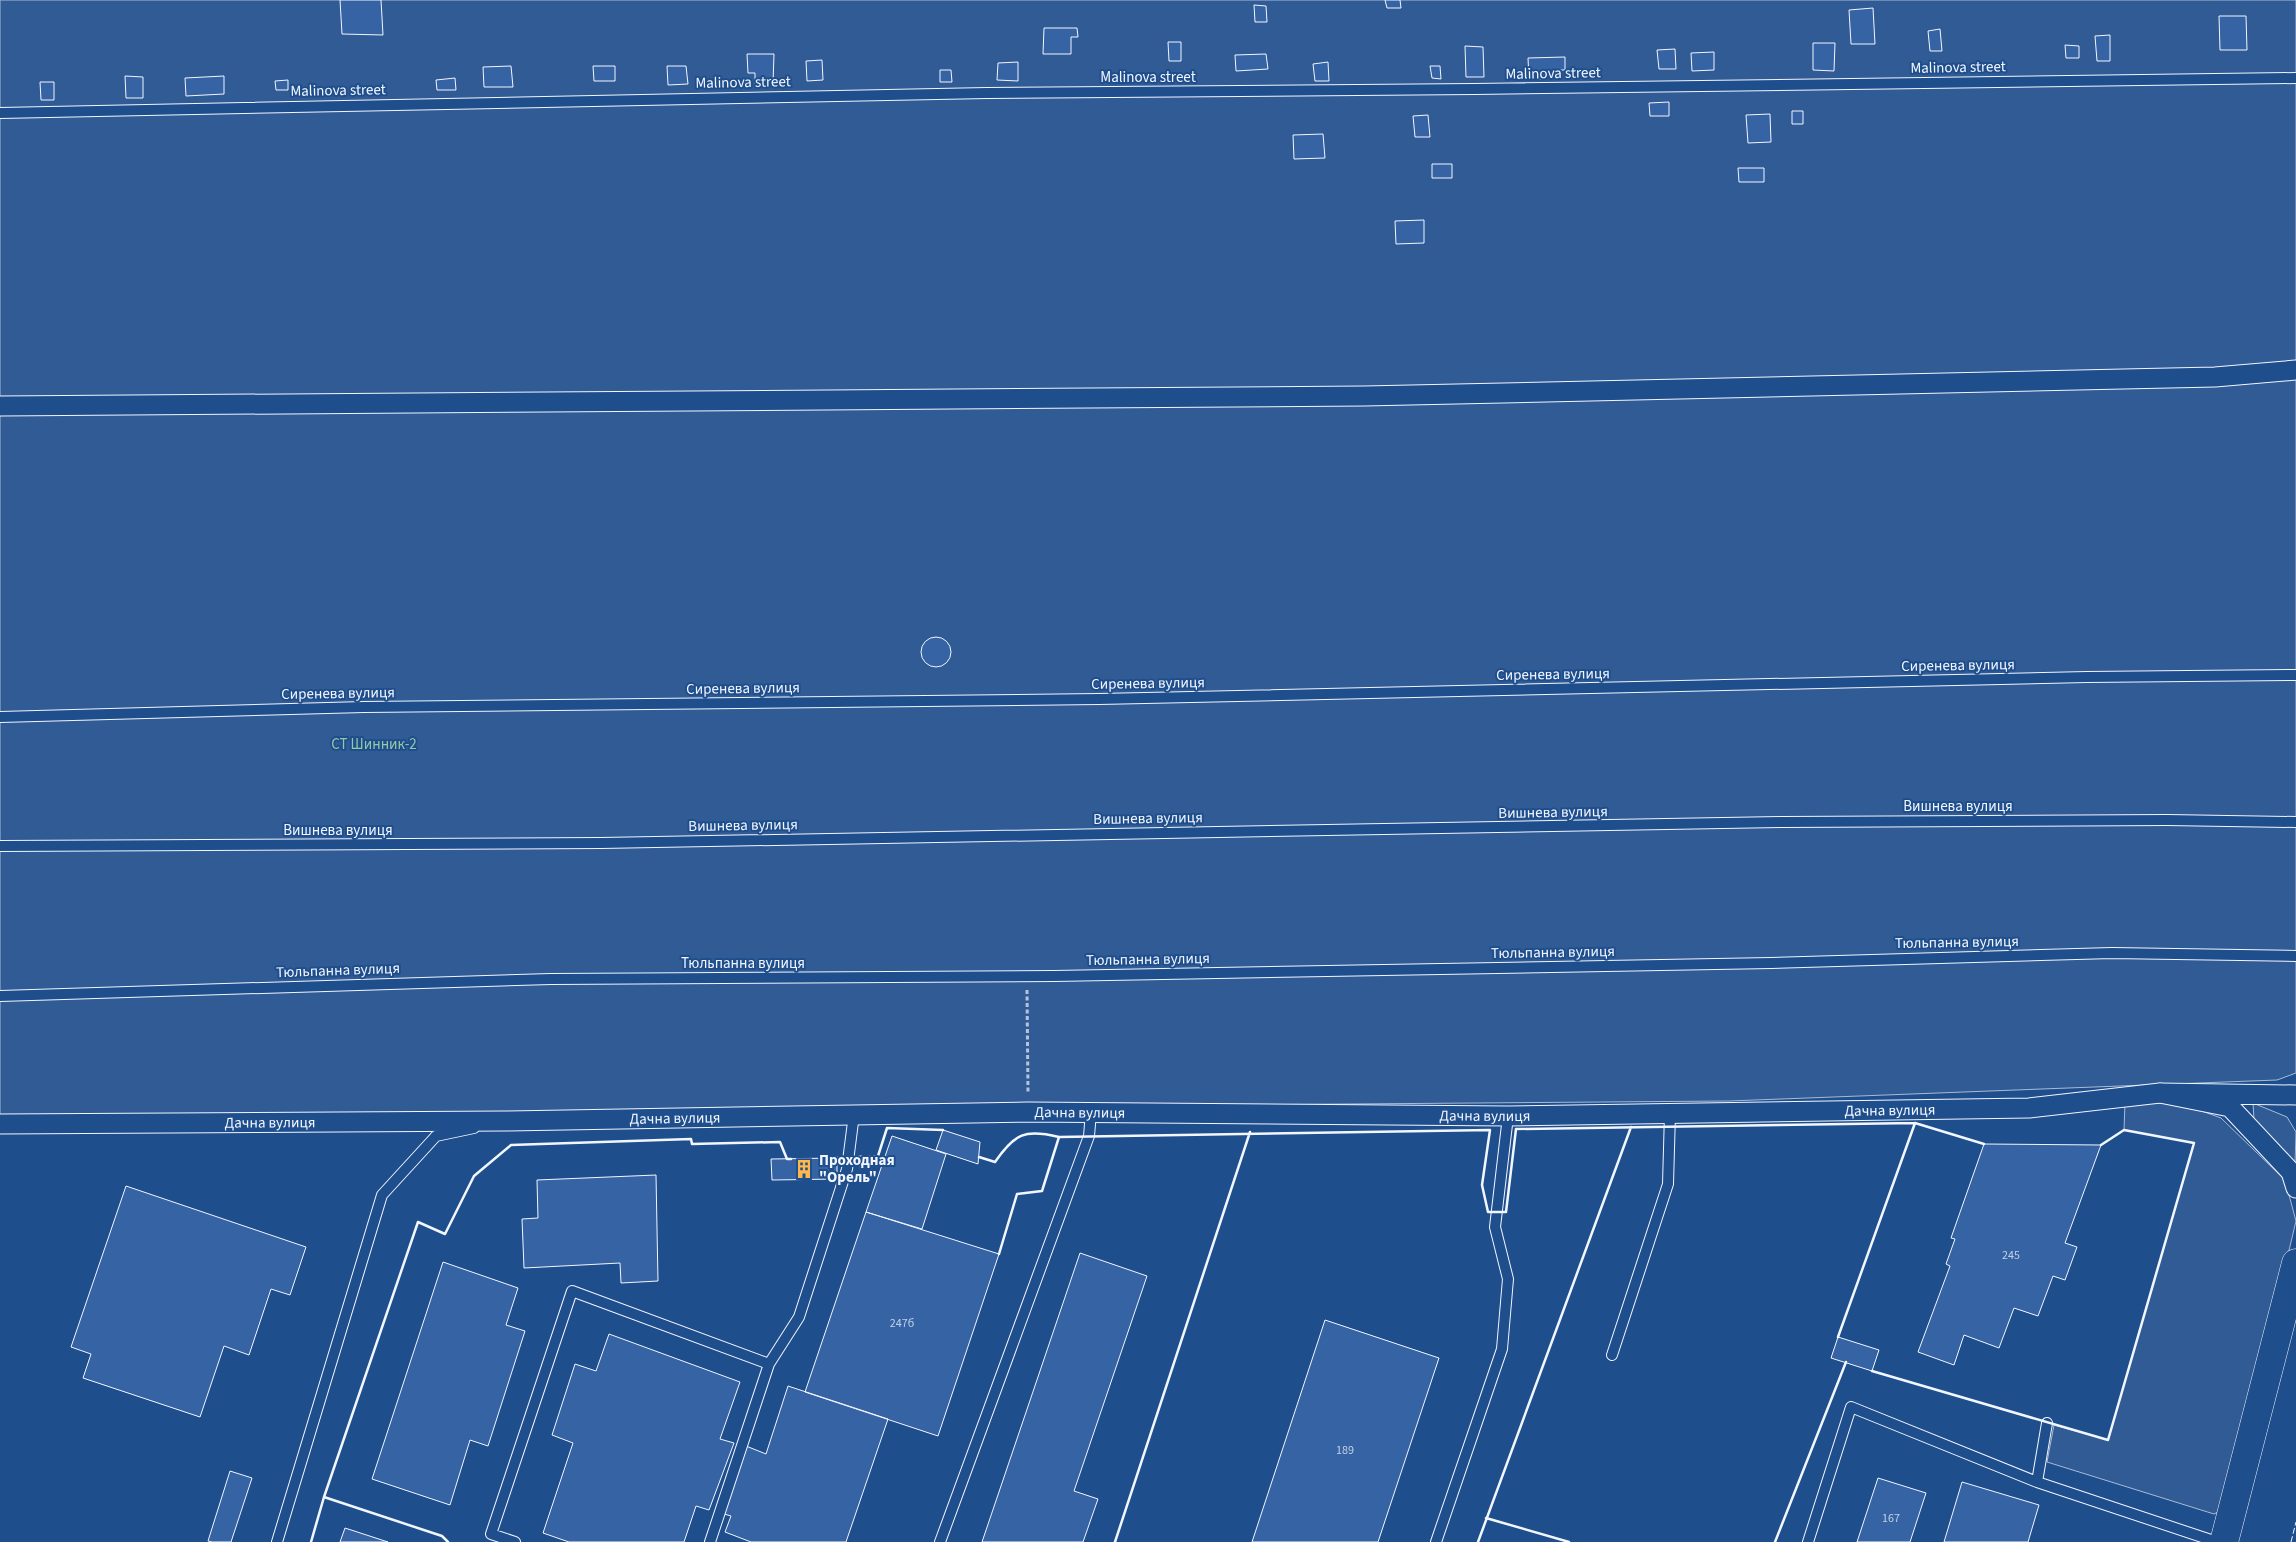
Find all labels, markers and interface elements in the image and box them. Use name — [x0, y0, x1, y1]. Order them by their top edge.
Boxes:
street label: Malinova street — [1910, 56, 2006, 79]
street label: Malinova street — [1505, 62, 1601, 85]
street label: Malinova street — [1100, 67, 1196, 88]
street label: Malinova street — [695, 71, 791, 94]
street label: Malinova street — [290, 79, 386, 102]
street label: Сиренева вулиця — [1901, 654, 2015, 677]
street label: Сиренева вулиця — [1496, 663, 1610, 686]
street label: Сиренева вулиця — [1091, 672, 1205, 695]
street label: Сиренева вулиця — [686, 677, 800, 700]
street label: Сиренева вулиця — [281, 682, 395, 705]
park label: СТ Шинник-2 — [331, 734, 417, 755]
street label: Вишнева вулиця — [1903, 796, 2013, 817]
street label: Вишнева вулиця — [1498, 801, 1608, 824]
street label: Вишнева вулиця — [1093, 807, 1203, 830]
street label: Вишнева вулиця — [688, 814, 798, 837]
street label: Вишнева вулиця — [283, 820, 393, 841]
street label: Тюльпанна вулиця — [1895, 931, 2019, 954]
street label: Тюльпанна вулиця — [1491, 941, 1615, 964]
street label: Тюльпанна вулиця — [1086, 948, 1210, 971]
street label: Тюльпанна вулиця — [681, 953, 805, 974]
street label: Тюльпанна вулиця — [276, 958, 400, 983]
street label: Дачна вулиця — [1844, 1099, 1936, 1122]
street label: Дачна вулиця — [1034, 1102, 1125, 1124]
street label: Дачна вулиця — [1439, 1105, 1531, 1127]
street label: Дачна вулиця — [629, 1107, 721, 1130]
street label: Дачна вулиця — [224, 1112, 316, 1134]
place label: Проходная "Орель" — [819, 1150, 895, 1188]
building icon: Проходная "Орель" — [793, 1158, 815, 1180]
house number: 245 — [2002, 1247, 2020, 1264]
house number: 247б — [890, 1315, 914, 1332]
house number: 189 — [1336, 1442, 1354, 1459]
house number: 167 — [1882, 1510, 1900, 1527]

